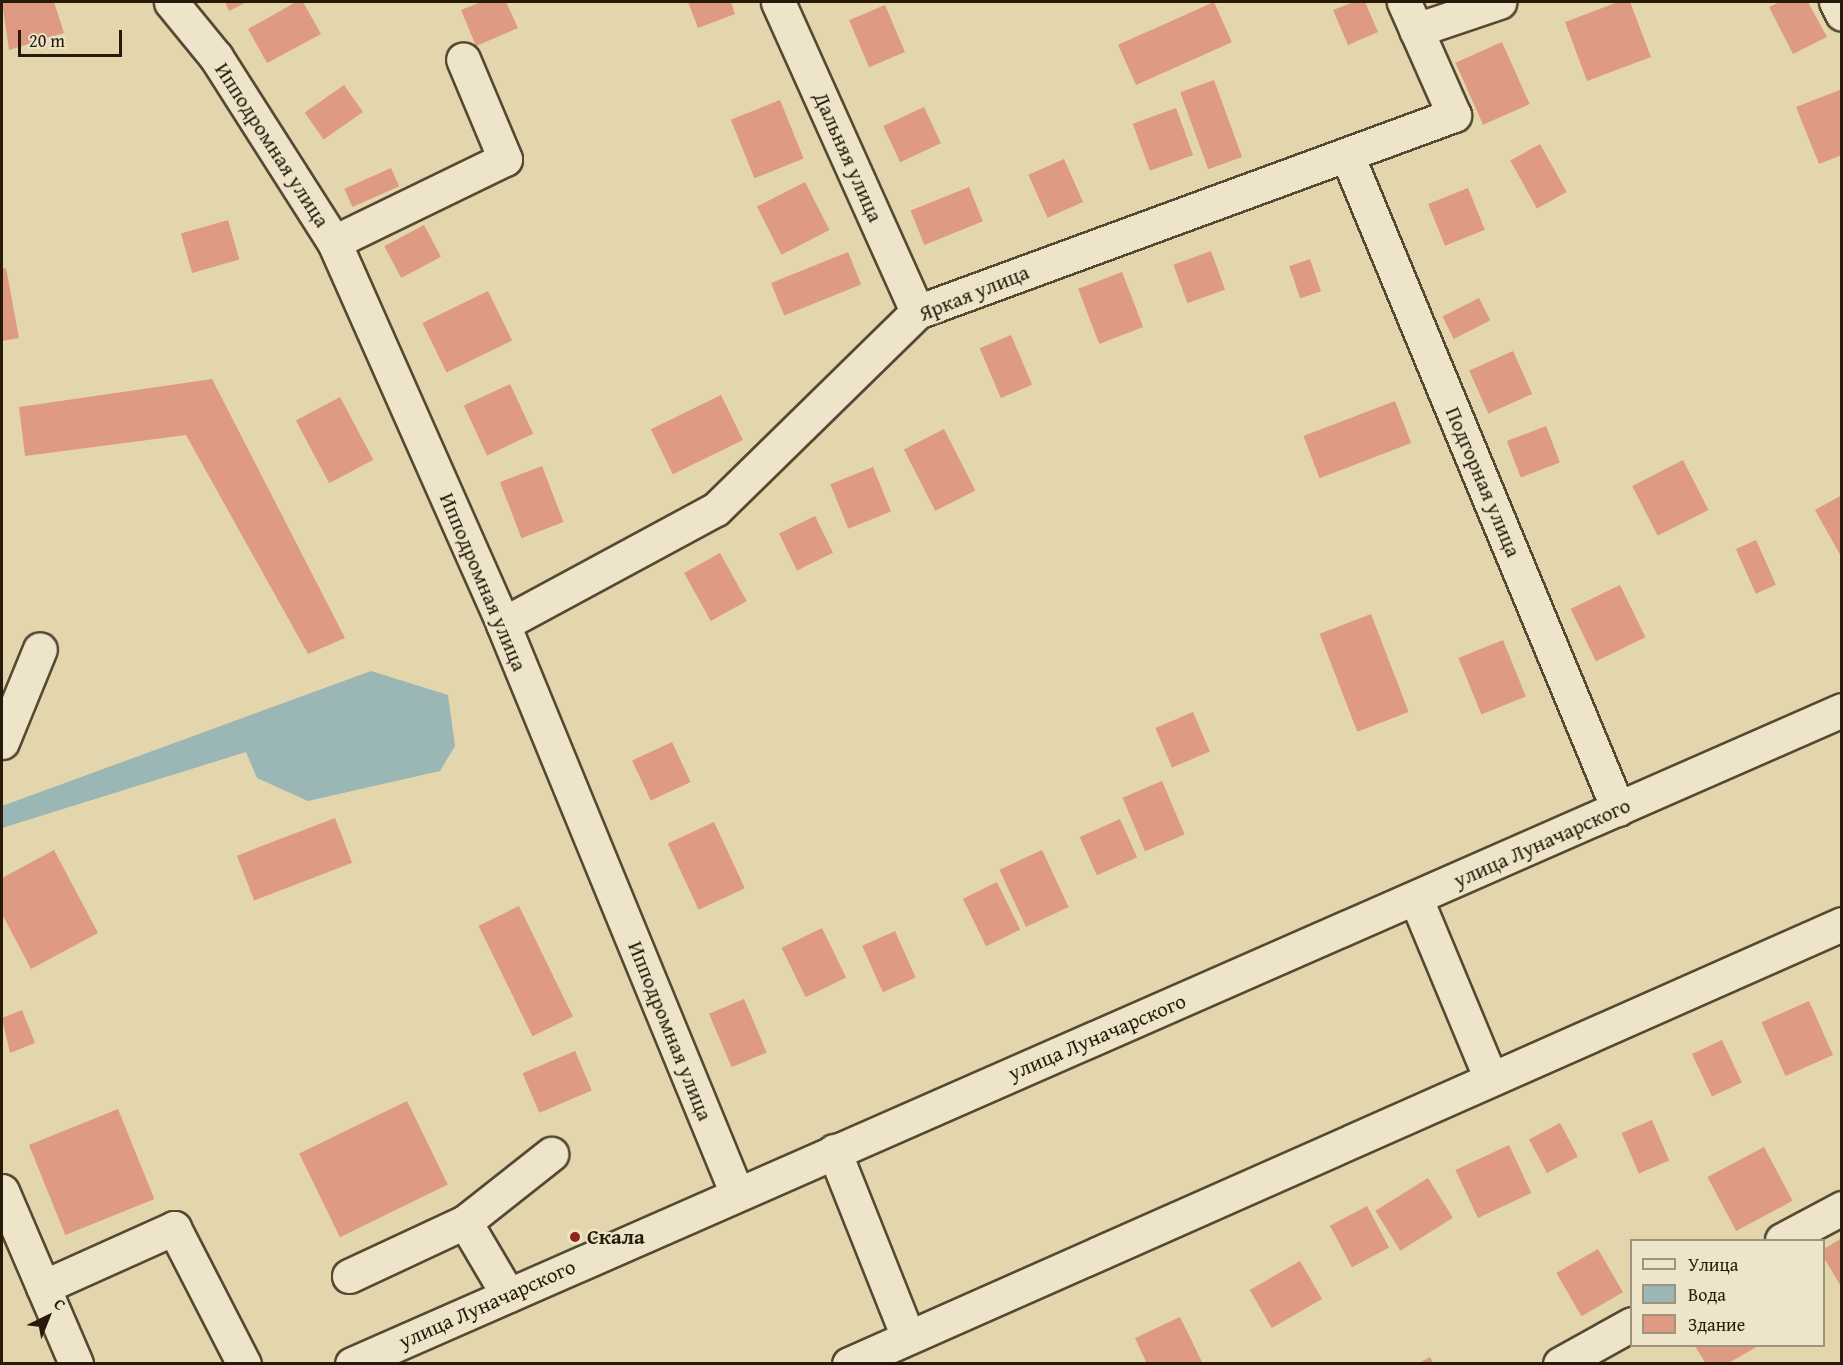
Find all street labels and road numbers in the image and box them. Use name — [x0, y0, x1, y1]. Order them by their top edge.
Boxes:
street label: Ипподромная улица — [209, 58, 335, 232]
street label: Дальняя улица — [808, 88, 888, 226]
street label: Яркая улица — [915, 259, 1033, 327]
street label: Подгорная улица — [1440, 403, 1526, 561]
street label: Ипподромная улица — [434, 489, 532, 675]
street label: улица Луначарского — [1450, 793, 1634, 893]
street label: Ипподромная улица — [623, 938, 717, 1124]
street label: улица Луначарского — [1004, 988, 1190, 1086]
street label: улица Луначарского — [395, 1254, 579, 1354]

